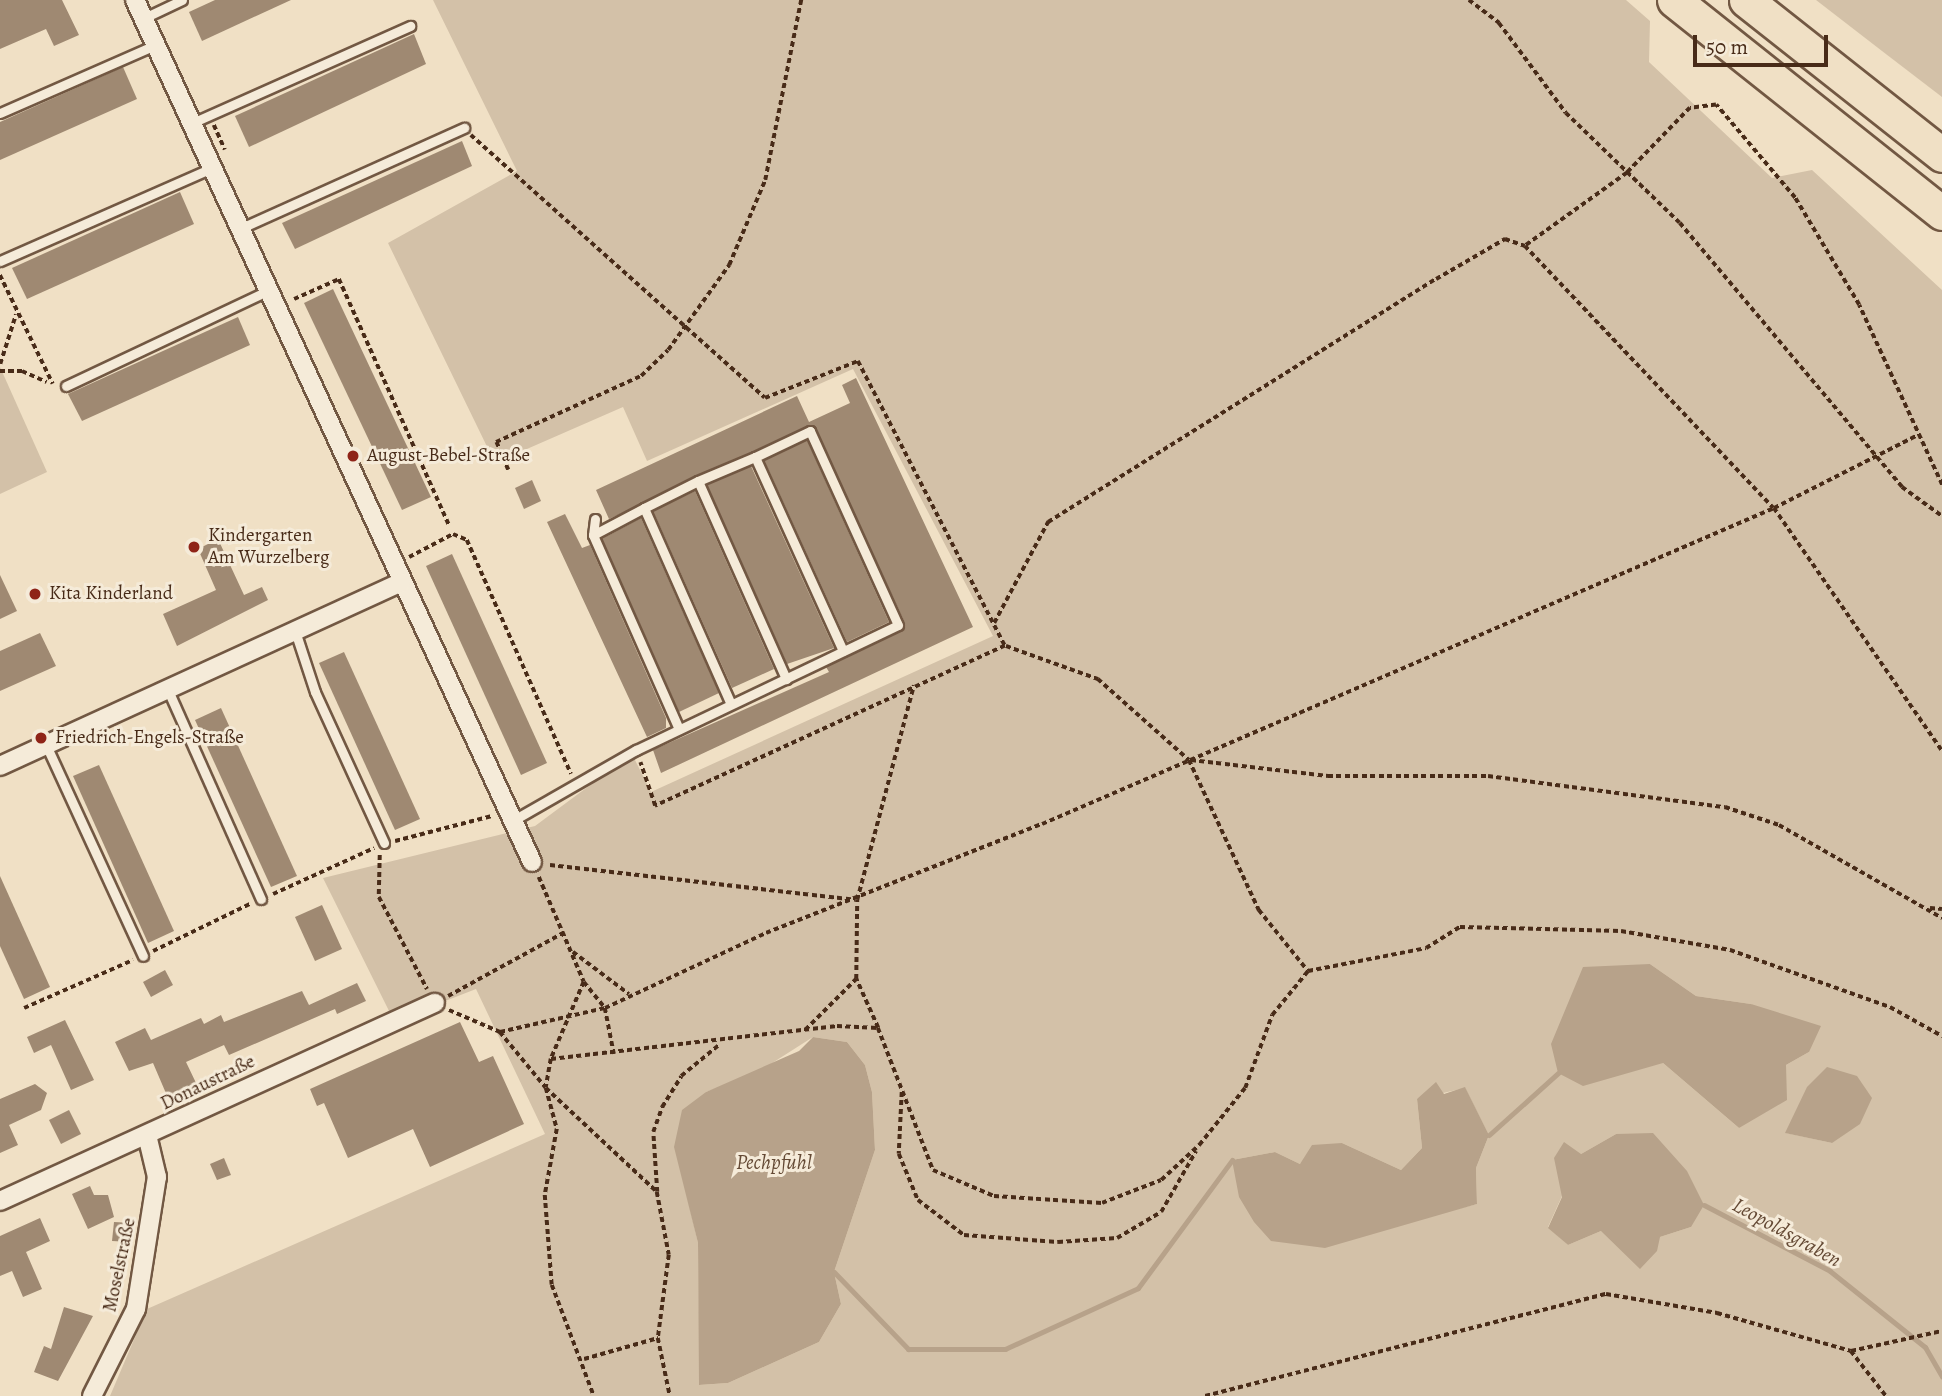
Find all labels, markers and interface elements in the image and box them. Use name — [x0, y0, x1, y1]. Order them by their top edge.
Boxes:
scale bar — [1697, 21, 1832, 65]
text: 50 m — [1706, 33, 1748, 61]
place label: August-Bebel-Straße — [367, 445, 530, 467]
marker: August-Bebel-Straße — [345, 448, 361, 464]
place label: Kindergarten Am Wurzelberg — [208, 525, 330, 569]
marker: Kindergarten Am Wurzelberg — [186, 539, 202, 555]
place label: Kita Kinderland — [49, 583, 173, 605]
marker: Kita Kinderland — [27, 586, 43, 602]
place label: Friedrich-Engels-Straße — [55, 727, 244, 749]
marker: Friedrich-Engels-Straße — [33, 730, 49, 746]
street label: Donaustraße — [157, 1050, 259, 1116]
water label: Pechpfuhl — [736, 1149, 812, 1175]
water label: Leopoldsgraben — [1728, 1192, 1846, 1272]
street label: Moselstraße — [99, 1216, 141, 1314]

